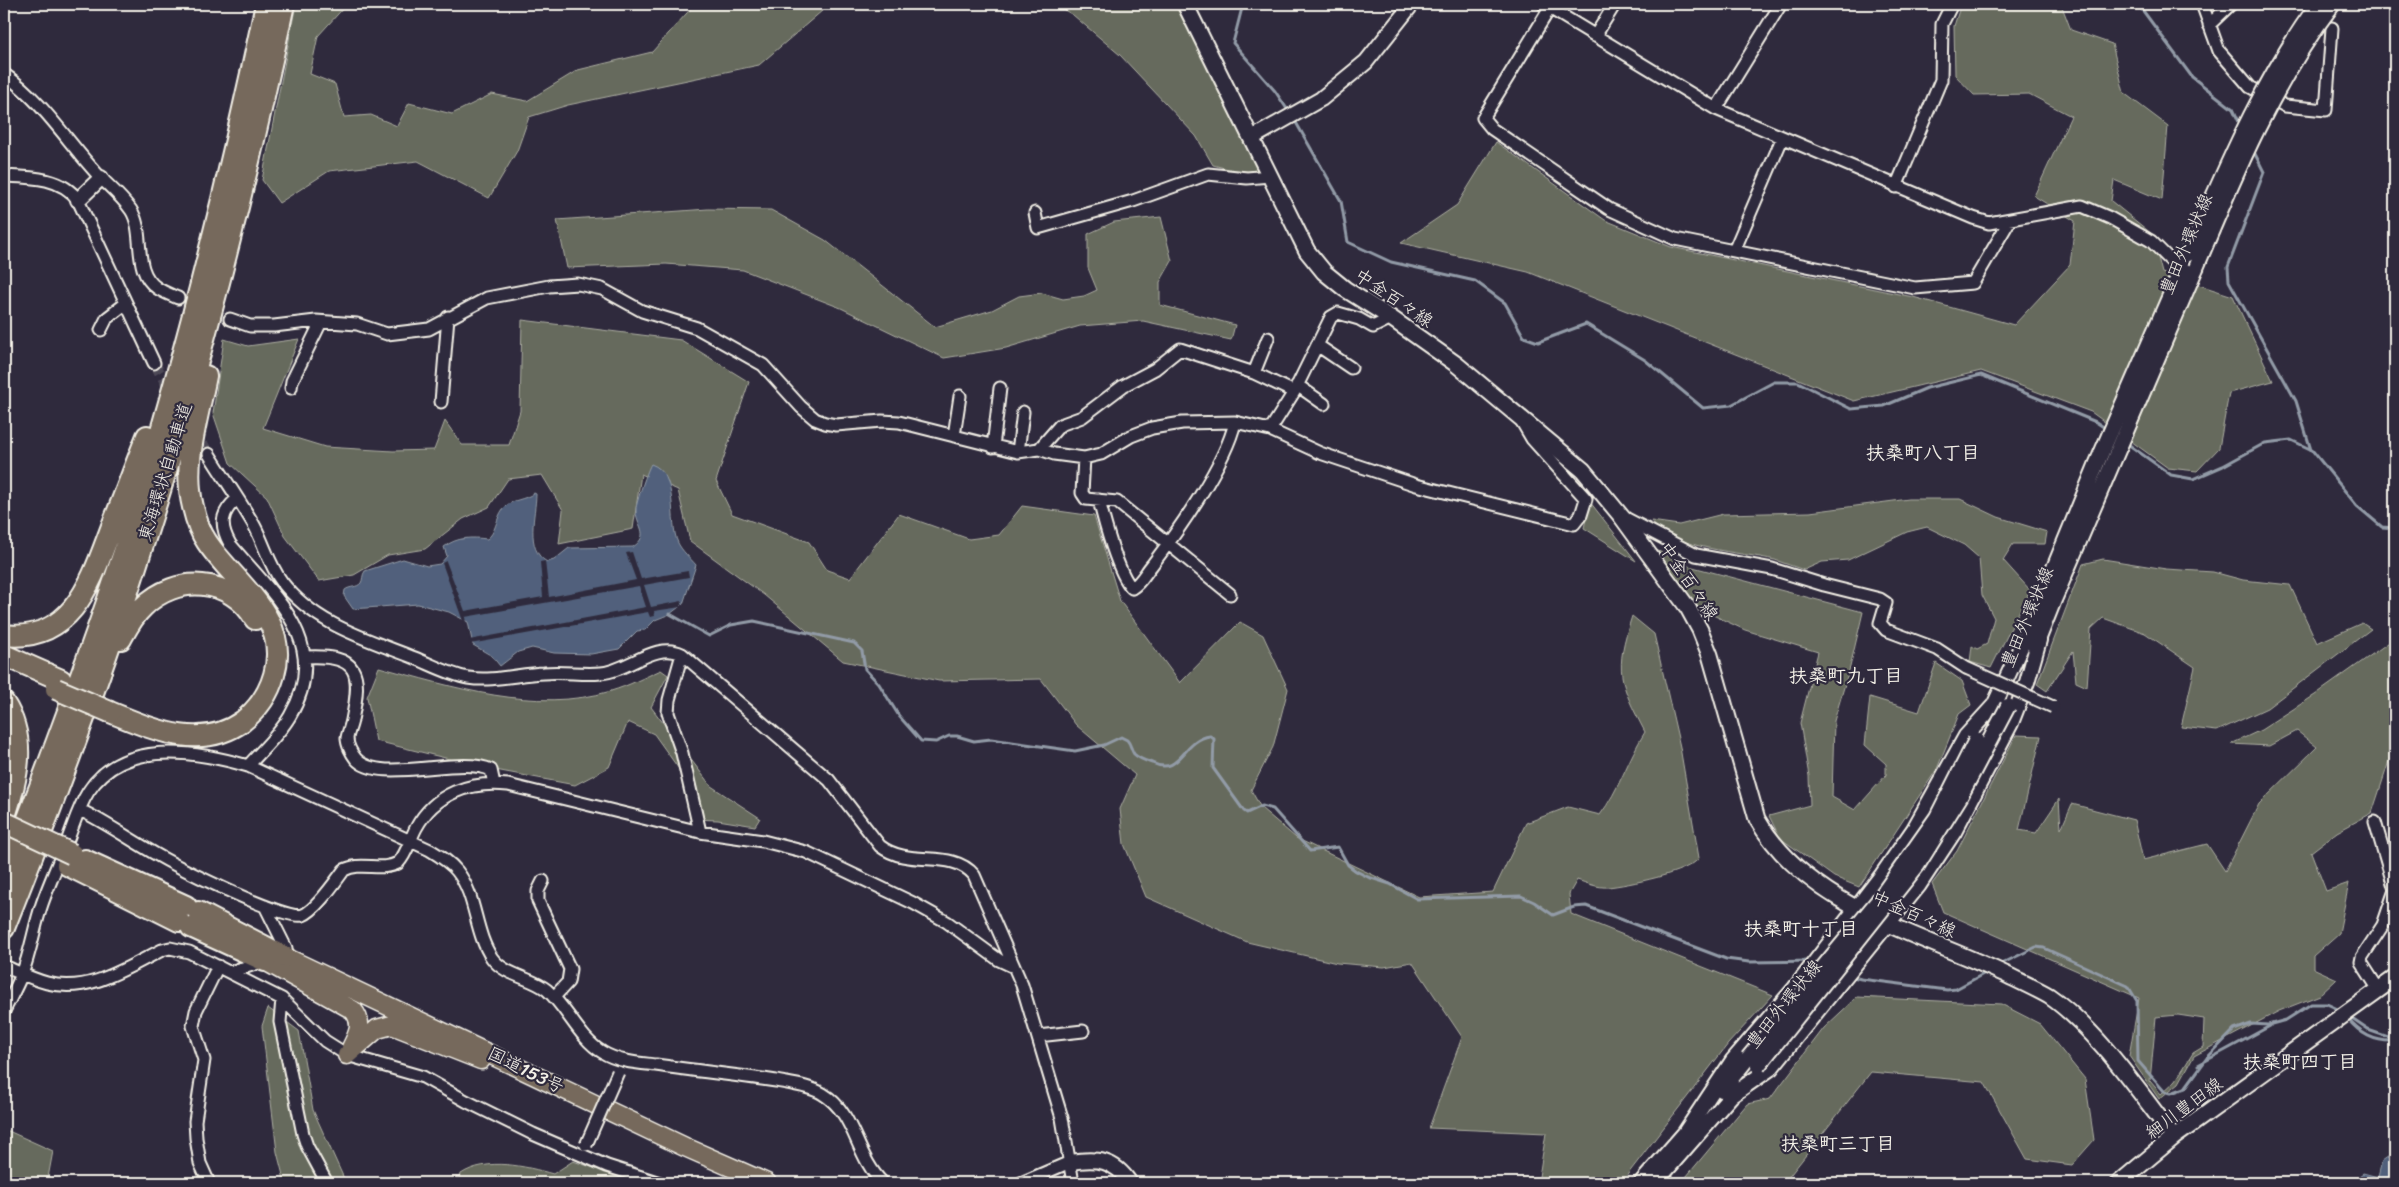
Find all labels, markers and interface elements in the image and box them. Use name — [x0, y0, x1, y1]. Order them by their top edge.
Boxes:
street label: 豊田外環状線 — [2150, 188, 2222, 300]
street label: 中金百々線 — [1348, 260, 1440, 336]
street label: 東海環状自動車道 — [129, 398, 201, 546]
district label: 扶桑町八丁目 — [1866, 436, 1980, 469]
street label: 中金百々線 — [1651, 535, 1727, 627]
street label: 豊田外環状線 — [1991, 561, 2063, 673]
district label: 扶桑町九丁目 — [1789, 659, 1903, 692]
street label: 中金百々線 — [1866, 881, 1962, 947]
district label: 扶桑町十丁目 — [1744, 912, 1858, 945]
street label: 豊田外環状線 — [1738, 952, 1830, 1056]
street label: 国道153号 — [482, 1038, 570, 1102]
district label: 扶桑町四丁目 — [2243, 1045, 2357, 1078]
street label: 細川豊田線 — [2138, 1069, 2230, 1147]
district label: 扶桑町三丁目 — [1781, 1127, 1895, 1160]

